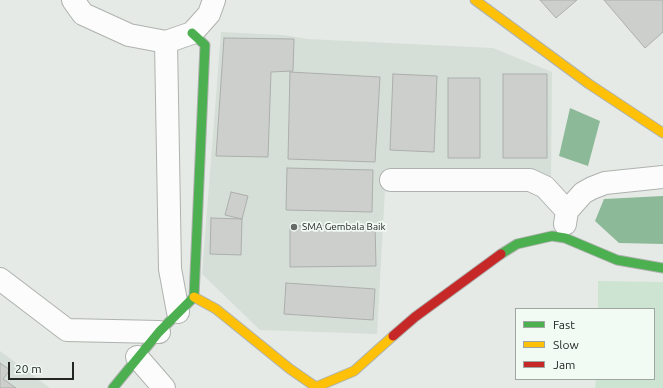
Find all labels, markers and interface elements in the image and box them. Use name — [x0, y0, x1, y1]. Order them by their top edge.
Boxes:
place label: SMA Gembala Baik — [302, 221, 386, 233]
marker: SMA Gembala Baik — [289, 222, 299, 232]
legend — [515, 308, 655, 380]
text: Fast — [553, 318, 575, 331]
text: Slow — [553, 338, 579, 351]
scale bar — [10, 354, 76, 380]
text: Jam — [553, 358, 575, 371]
text: 20 m — [15, 362, 42, 375]

